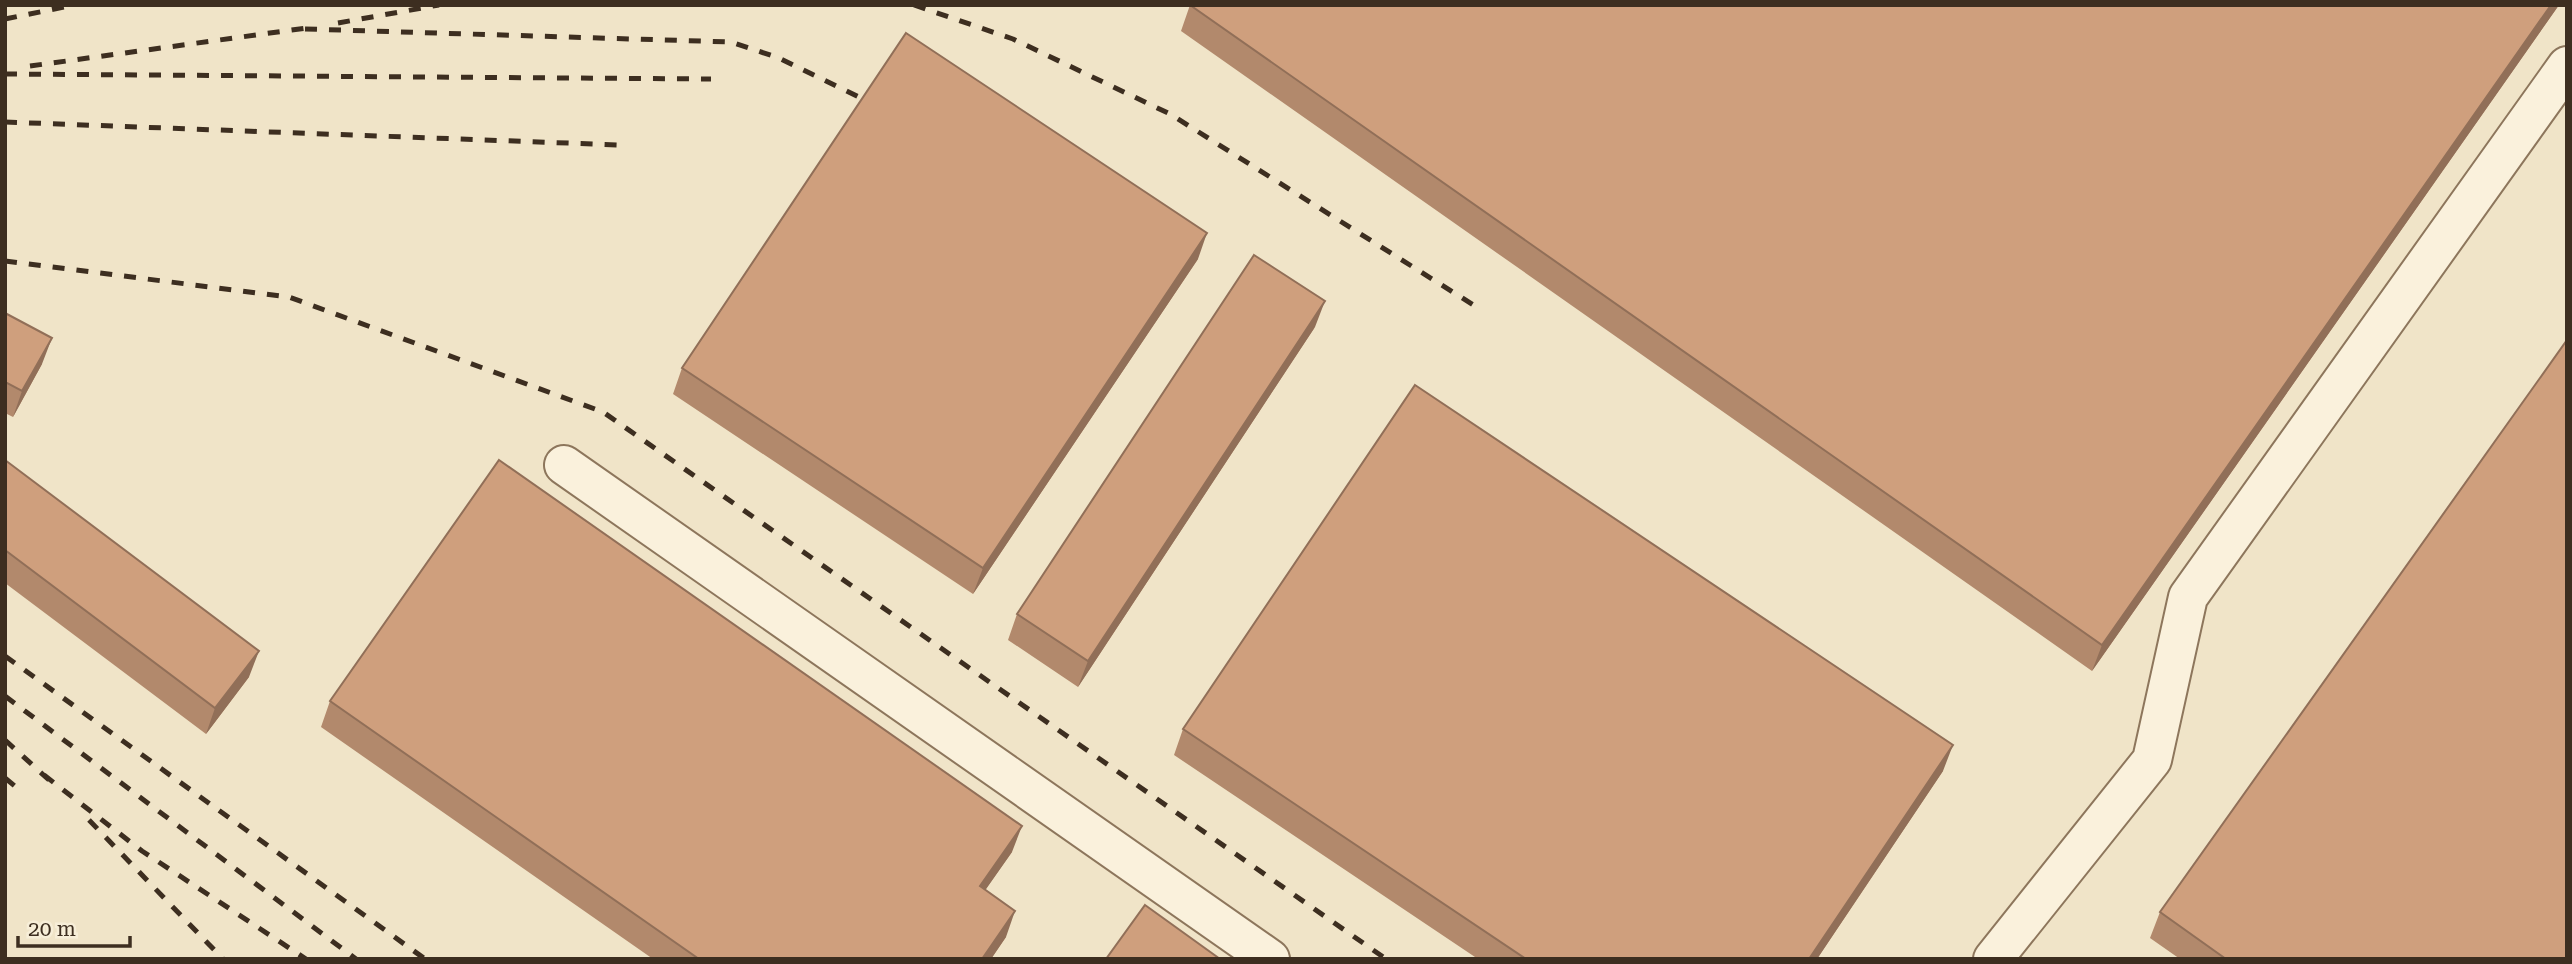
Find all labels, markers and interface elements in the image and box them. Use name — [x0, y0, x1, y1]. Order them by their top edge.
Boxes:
scale bar — [18, 904, 130, 948]
text: 20 m — [28, 917, 76, 941]

